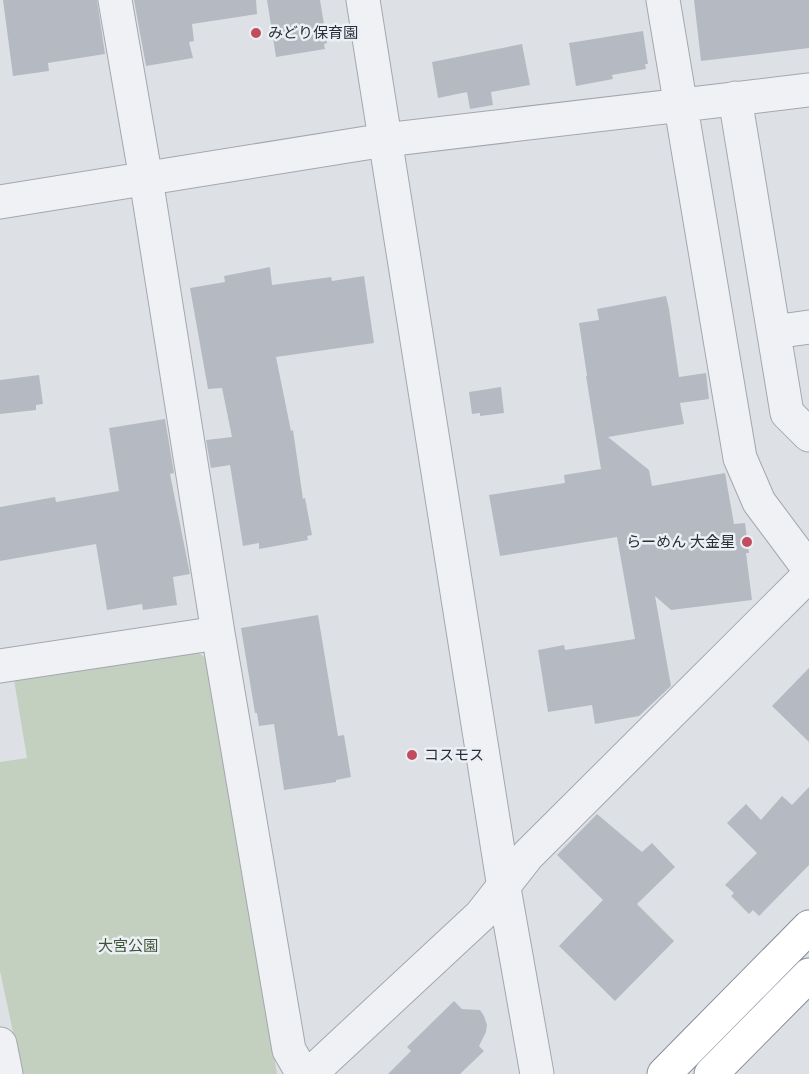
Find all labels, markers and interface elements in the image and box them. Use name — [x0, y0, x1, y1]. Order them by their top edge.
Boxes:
place label: みどり保育園 — [268, 24, 358, 42]
marker: みどり保育園 — [249, 26, 263, 40]
place label: らーめん 大金星 — [626, 533, 735, 551]
marker: らーめん 大金星 — [740, 535, 754, 549]
place label: コスモス — [424, 746, 484, 764]
marker: コスモス — [405, 748, 419, 762]
park label: 大宮公園 — [98, 937, 158, 955]

